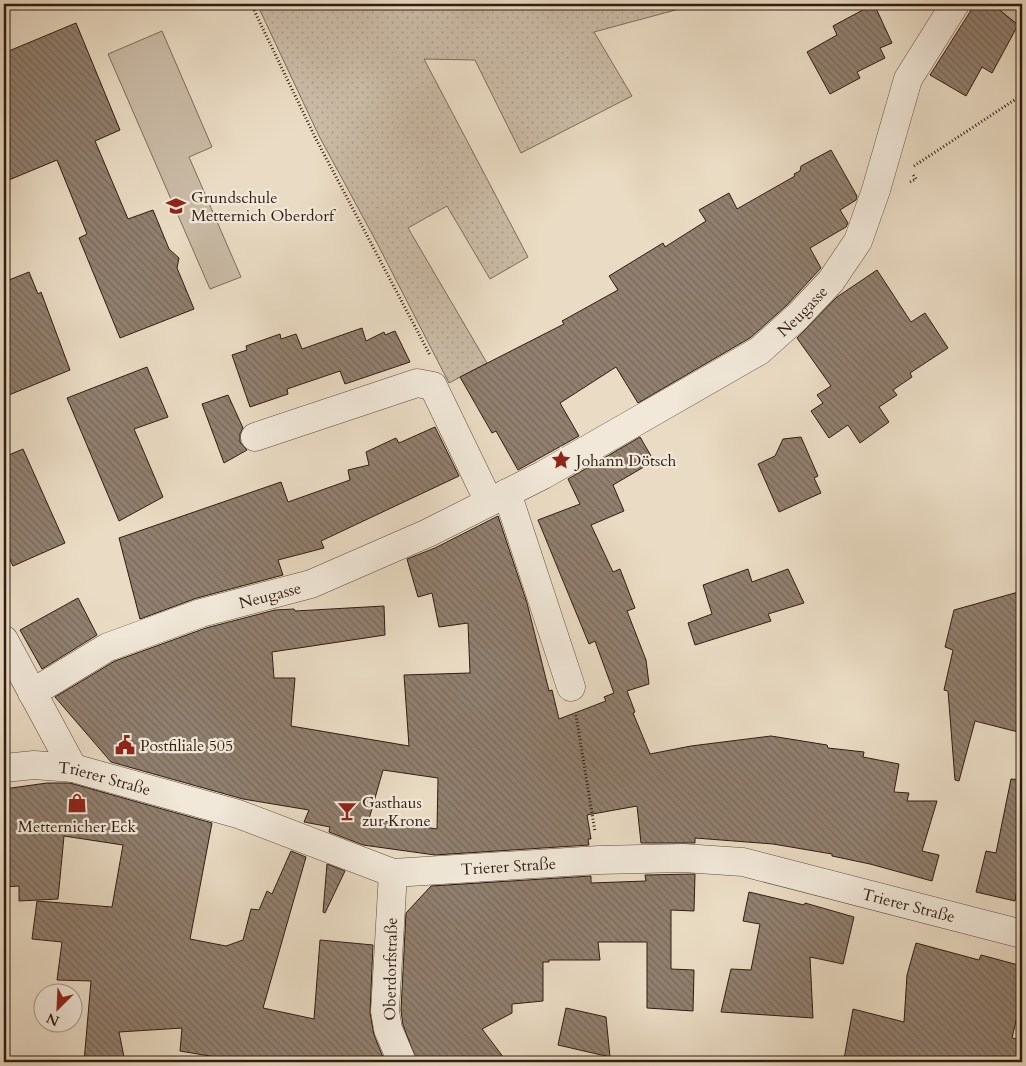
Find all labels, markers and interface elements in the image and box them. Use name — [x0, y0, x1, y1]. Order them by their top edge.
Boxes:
place label: Grundschule Metternich Oberdorf — [191, 187, 337, 227]
school or university icon: Grundschule Metternich Oberdorf — [165, 195, 187, 217]
street label: Neugasse — [773, 281, 833, 342]
place icon: Johann Dötsch — [550, 449, 572, 471]
place label: Johann Dötsch — [574, 450, 677, 472]
street label: Neugasse — [237, 577, 304, 615]
public building icon: Postfiliale 505 — [114, 734, 136, 756]
place label: Postfiliale 505 — [140, 735, 233, 757]
street label: Trierer Straße — [57, 757, 153, 801]
shop icon: Metternicher Eck — [66, 792, 88, 814]
place label: Gasthaus zur Krone — [362, 792, 431, 832]
bar icon: Gasthaus zur Krone — [336, 800, 358, 822]
place label: Metternicher Eck — [18, 816, 137, 838]
street label: Trierer Straße — [460, 853, 557, 881]
street label: Trierer Straße — [859, 883, 957, 928]
street label: Oberdorfstraße — [379, 917, 403, 1021]
north arrow — [32, 984, 82, 1034]
text: N — [43, 1008, 62, 1031]

